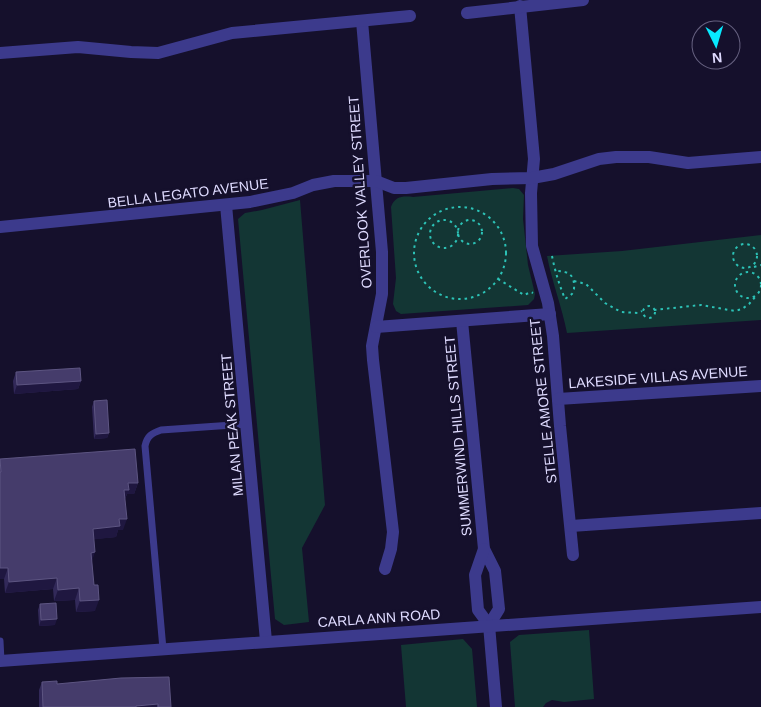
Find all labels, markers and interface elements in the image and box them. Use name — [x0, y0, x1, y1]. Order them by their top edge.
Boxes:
north arrow — [691, 20, 741, 70]
text: N — [711, 50, 723, 66]
street label: OVERLOOK VALLEY STREET — [345, 95, 375, 289]
street label: BELLA LEGATO AVENUE — [107, 175, 269, 211]
street label: STELLE AMORE STREET — [526, 317, 560, 484]
street label: SUMMERWIND HILLS STREET — [441, 335, 475, 537]
street label: MILAN PEAK STREET — [218, 353, 246, 497]
street label: LAKESIDE VILLAS AVENUE — [568, 363, 748, 391]
street label: CARLA ANN ROAD — [317, 606, 441, 630]

